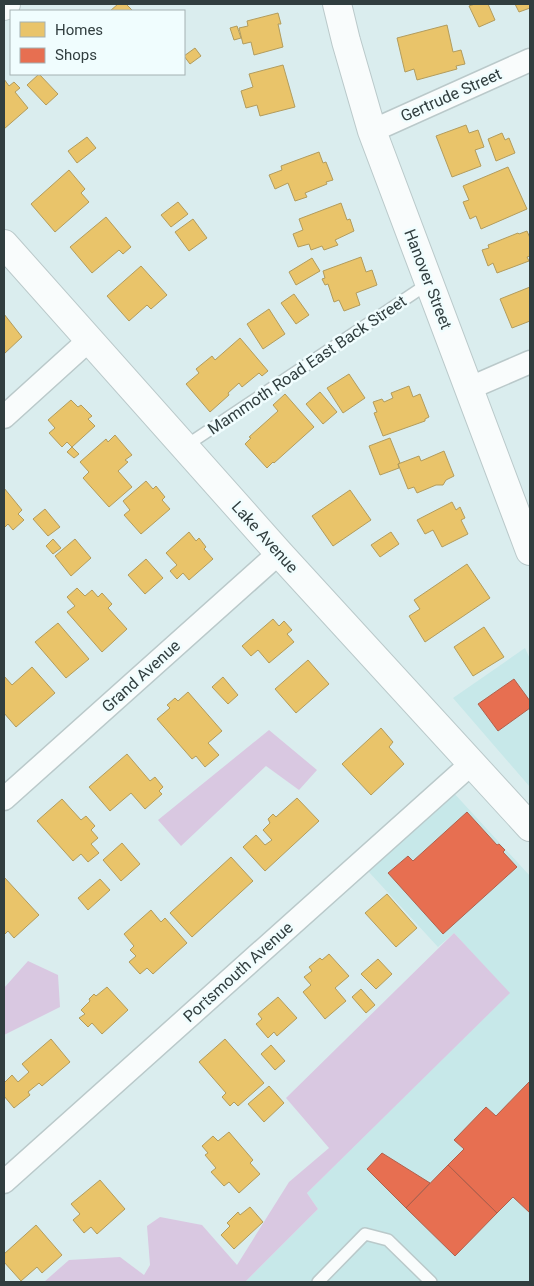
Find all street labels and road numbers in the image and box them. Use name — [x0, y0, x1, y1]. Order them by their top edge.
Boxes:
street label: Gertrude Street — [398, 64, 504, 126]
street label: Hanover Street — [400, 226, 456, 332]
street label: Mammoth Road East Back Street — [204, 291, 410, 439]
street label: Lake Avenue — [228, 497, 302, 577]
street label: Grand Avenue — [98, 636, 184, 716]
street label: Portsmouth Avenue — [179, 918, 297, 1026]

